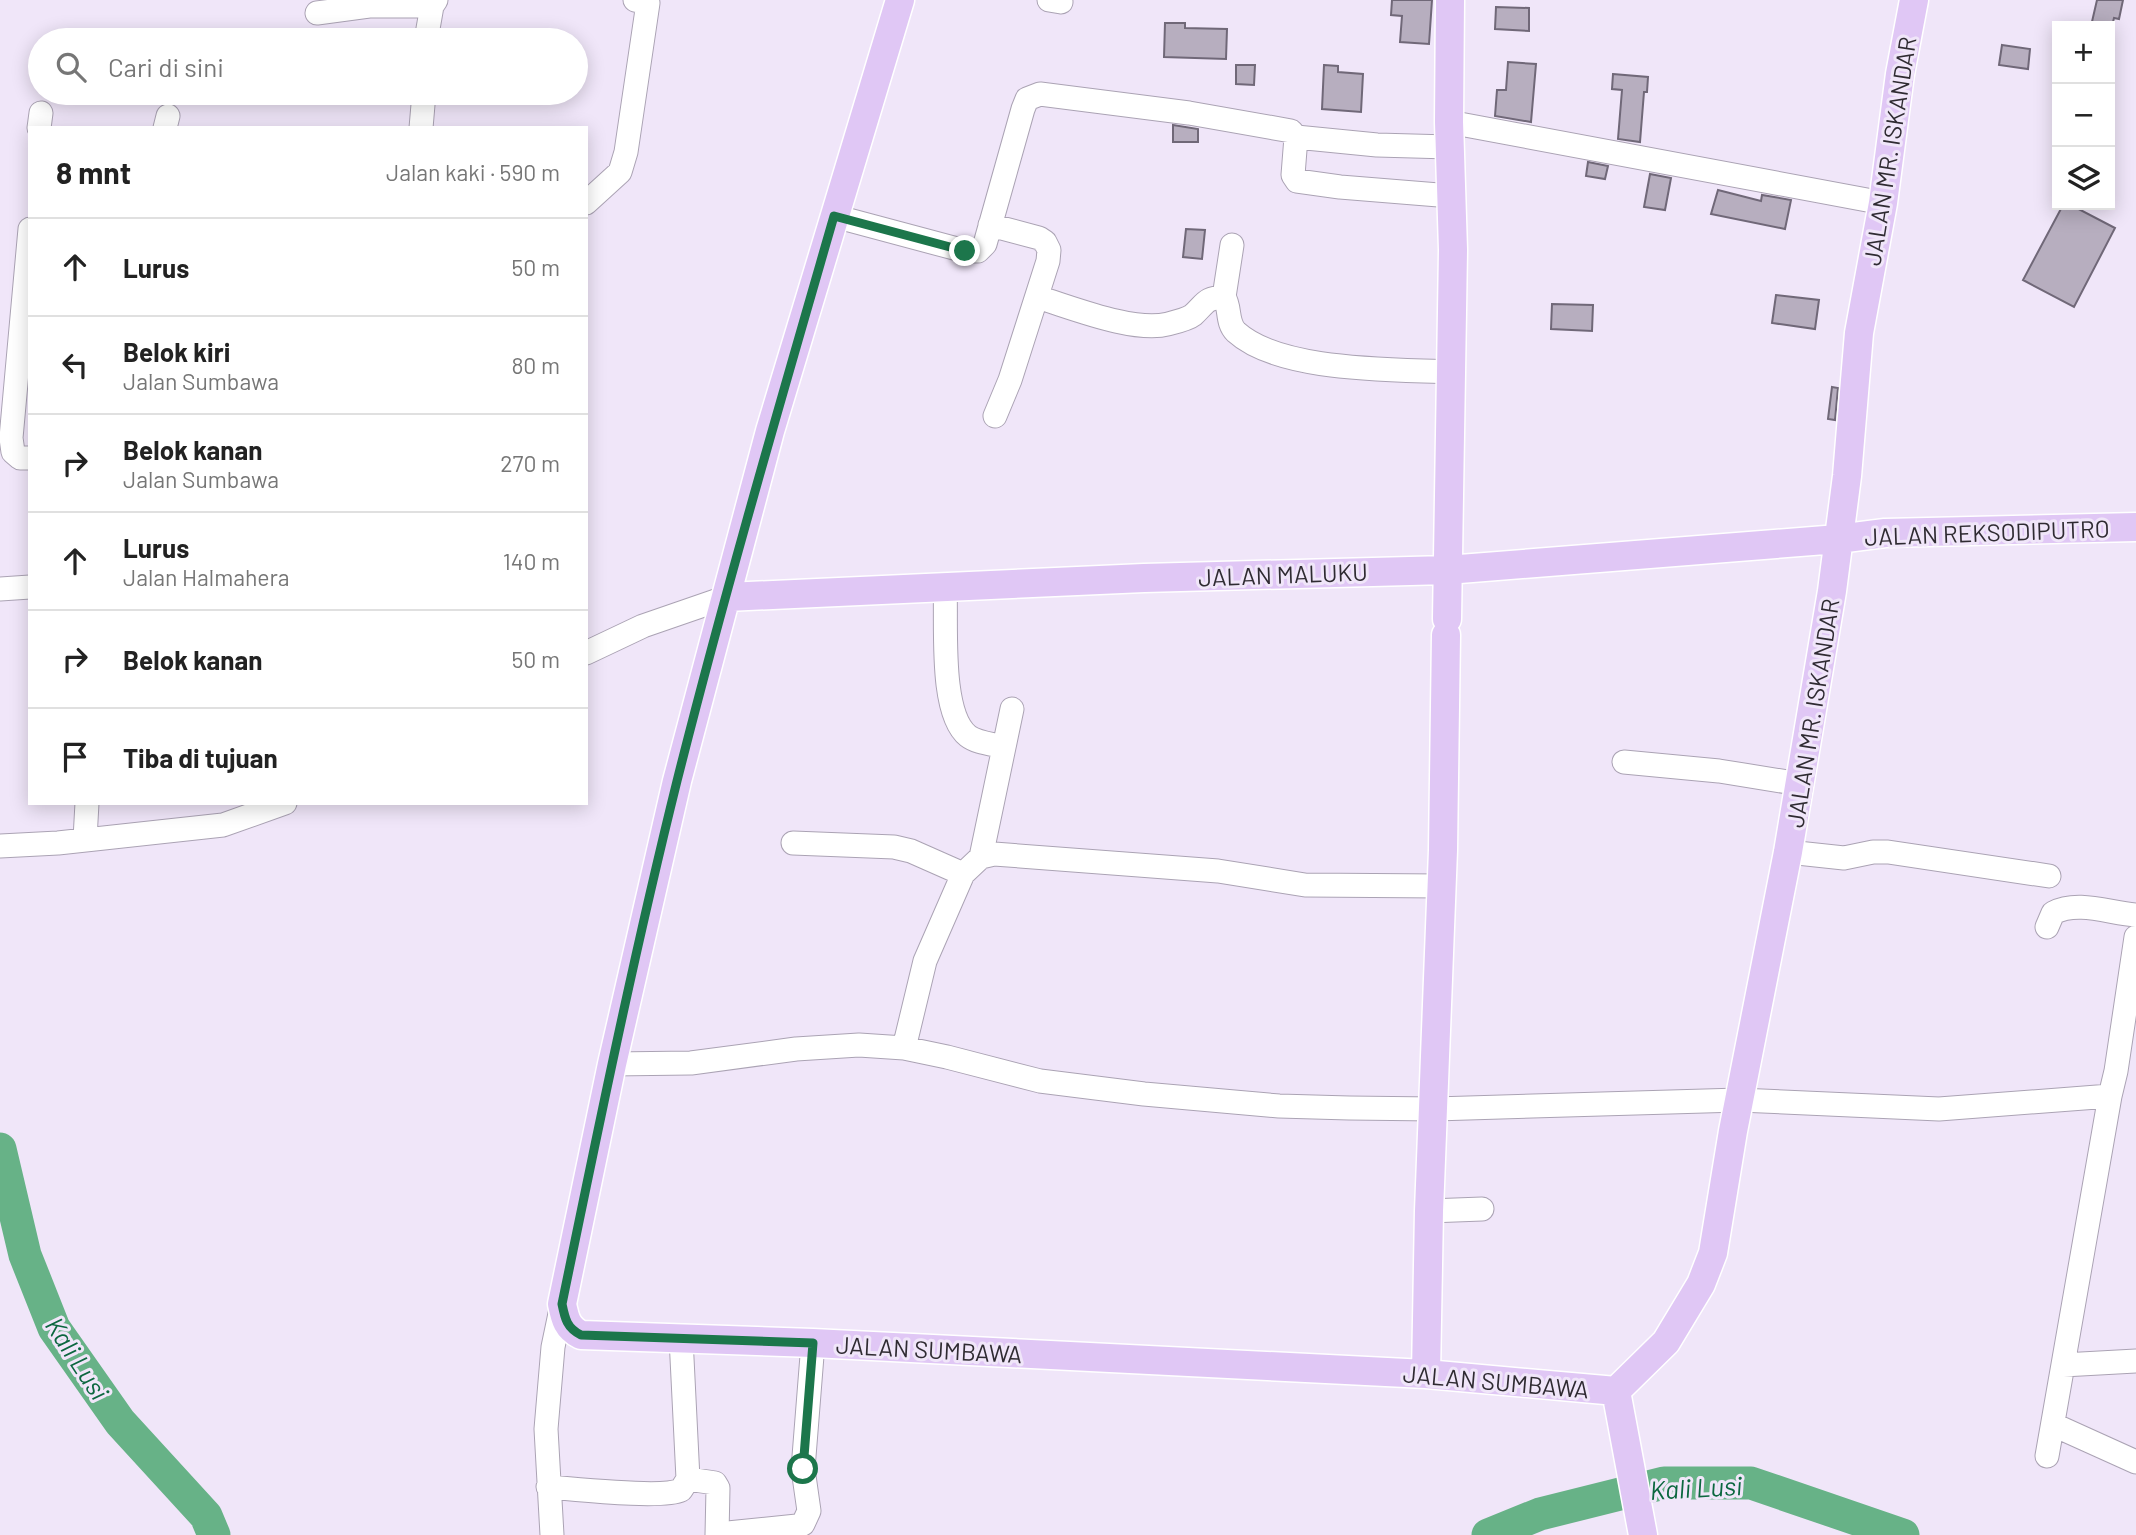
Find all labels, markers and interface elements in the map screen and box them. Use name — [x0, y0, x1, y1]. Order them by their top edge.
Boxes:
map controls — [2052, 21, 2115, 210]
button: + — [2052, 21, 2115, 84]
search box — [28, 28, 588, 105]
street label: JALAN MR. ISKANDAR — [1857, 34, 1921, 268]
icon: search — [52, 48, 90, 86]
text: Cari di sini — [108, 51, 224, 82]
button: − — [2052, 84, 2115, 147]
button: layers — [2052, 147, 2115, 210]
text: 8 mnt — [56, 154, 131, 190]
text: Jalan kaki · 590 m — [386, 158, 560, 186]
route end — [949, 235, 980, 266]
icon: ahead — [56, 248, 94, 286]
text: Lurus — [123, 252, 189, 283]
text: 50 m — [512, 253, 560, 281]
text: Belok kiri — [123, 336, 230, 367]
icon: left — [56, 346, 94, 384]
text: 80 m — [511, 351, 560, 379]
text: Jalan Sumbawa — [123, 367, 279, 395]
text: Belok kanan — [123, 434, 262, 465]
icon: right — [56, 444, 94, 482]
text: 270 m — [500, 449, 560, 477]
text: Jalan Sumbawa — [123, 465, 279, 493]
street label: JALAN REKSODIPUTRO — [1864, 513, 2110, 551]
text: Lurus — [123, 532, 189, 563]
icon: ahead — [56, 542, 94, 580]
text: 140 m — [503, 547, 560, 575]
street label: JALAN MALUKU — [1198, 557, 1368, 591]
text: Jalan Halmahera — [123, 563, 290, 591]
street label: JALAN MR. ISKANDAR — [1780, 596, 1844, 830]
icon: right — [56, 640, 94, 678]
text: Belok kanan — [123, 644, 262, 675]
text: 50 m — [512, 645, 560, 673]
icon: arrive — [56, 738, 94, 776]
text: Tiba di tujuan — [123, 742, 278, 773]
water label: Kali Lusi — [40, 1311, 117, 1406]
street label: JALAN SUMBAWA — [835, 1330, 1023, 1368]
street label: JALAN SUMBAWA — [1402, 1358, 1590, 1404]
route start — [787, 1453, 818, 1484]
water label: Kali Lusi — [1649, 1469, 1744, 1505]

